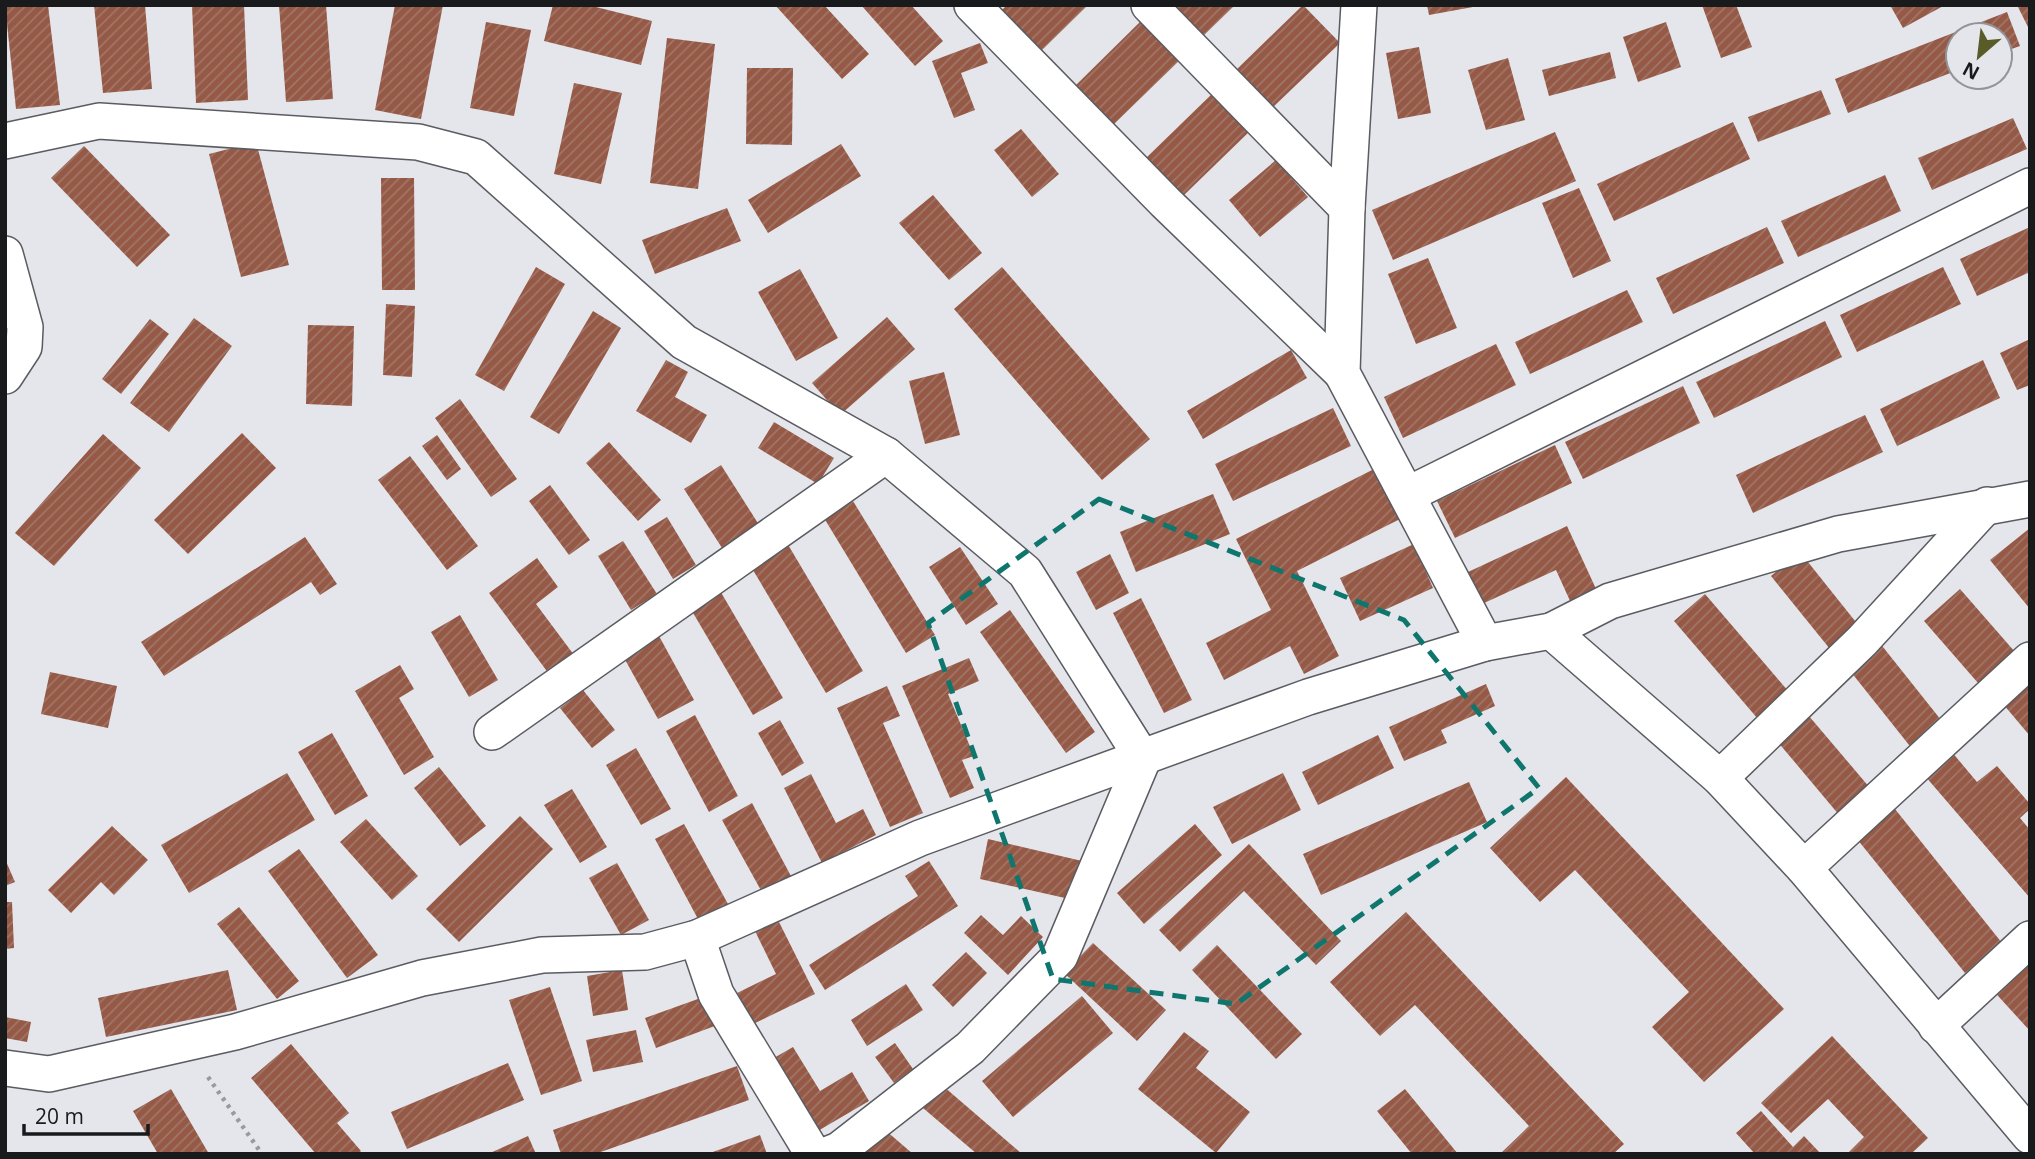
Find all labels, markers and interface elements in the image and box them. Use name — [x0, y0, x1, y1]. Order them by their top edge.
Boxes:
north arrow — [1944, 21, 2014, 91]
text: N — [1958, 56, 1984, 86]
scale bar — [24, 1092, 149, 1136]
text: 20 m — [35, 1102, 84, 1130]

